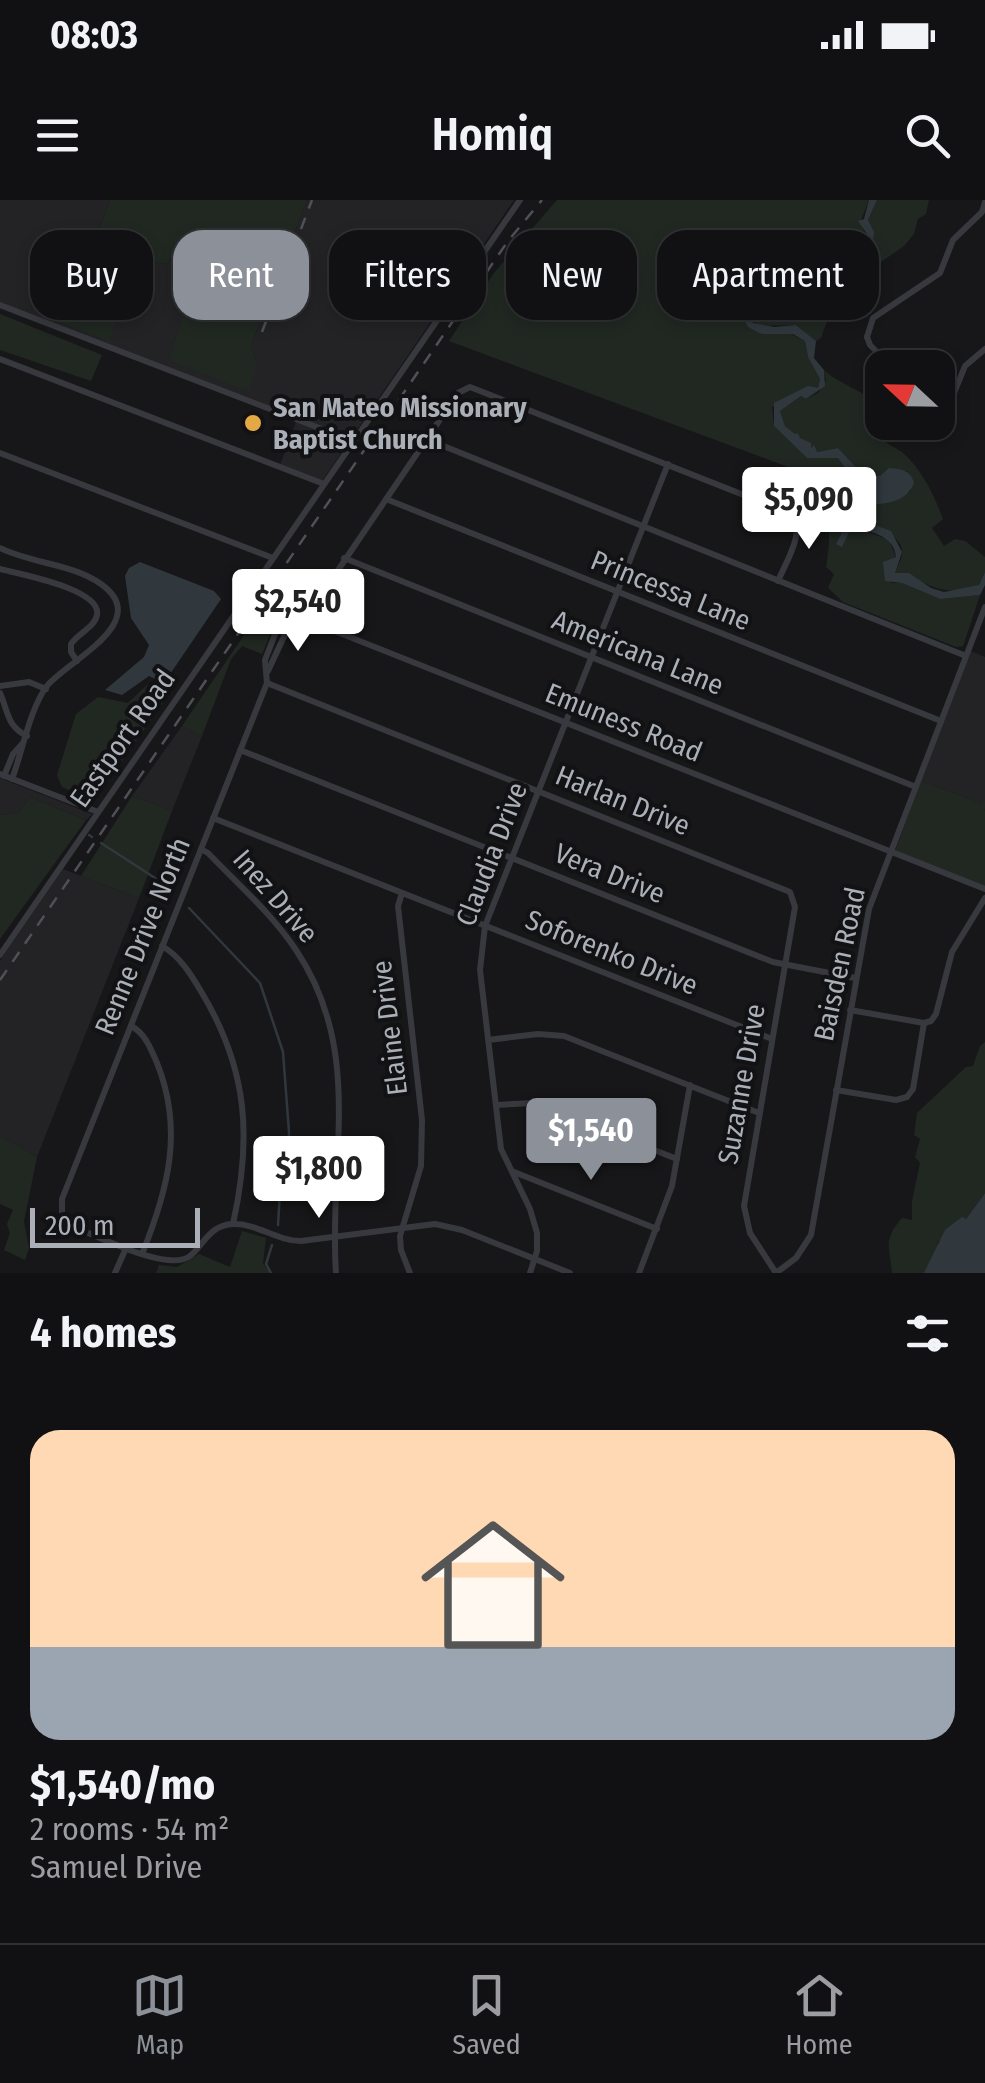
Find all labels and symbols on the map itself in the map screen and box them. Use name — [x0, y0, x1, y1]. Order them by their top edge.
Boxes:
north arrow — [865, 350, 955, 440]
place label: San Mateo Missionary Baptist Church — [273, 391, 527, 456]
marker: San Mateo Missionary Baptist Church — [242, 412, 264, 434]
pin: $5,090 — [728, 467, 890, 552]
street label: Princessa Lane — [586, 543, 755, 637]
pin: $2,540 — [217, 569, 379, 654]
street label: Americana Lane — [547, 603, 728, 702]
street label: Eastport Road — [63, 663, 182, 814]
street label: Emuness Road — [541, 676, 707, 769]
street label: Harlan Drive — [551, 759, 695, 842]
street label: Claudia Drive — [449, 778, 534, 931]
street label: Renne Drive North — [88, 833, 197, 1040]
street label: Vera Drive — [550, 836, 670, 910]
street label: Inez Drive — [226, 843, 325, 950]
street label: Baisden Road — [807, 884, 872, 1044]
street label: Soforenko Drive — [521, 903, 703, 1002]
street label: Elaine Drive — [365, 959, 414, 1097]
street label: Suzanne Drive — [711, 1001, 772, 1167]
pin: $1,540 — [510, 1098, 672, 1183]
pin: $1,800 — [238, 1136, 400, 1221]
scale bar — [30, 1203, 200, 1248]

